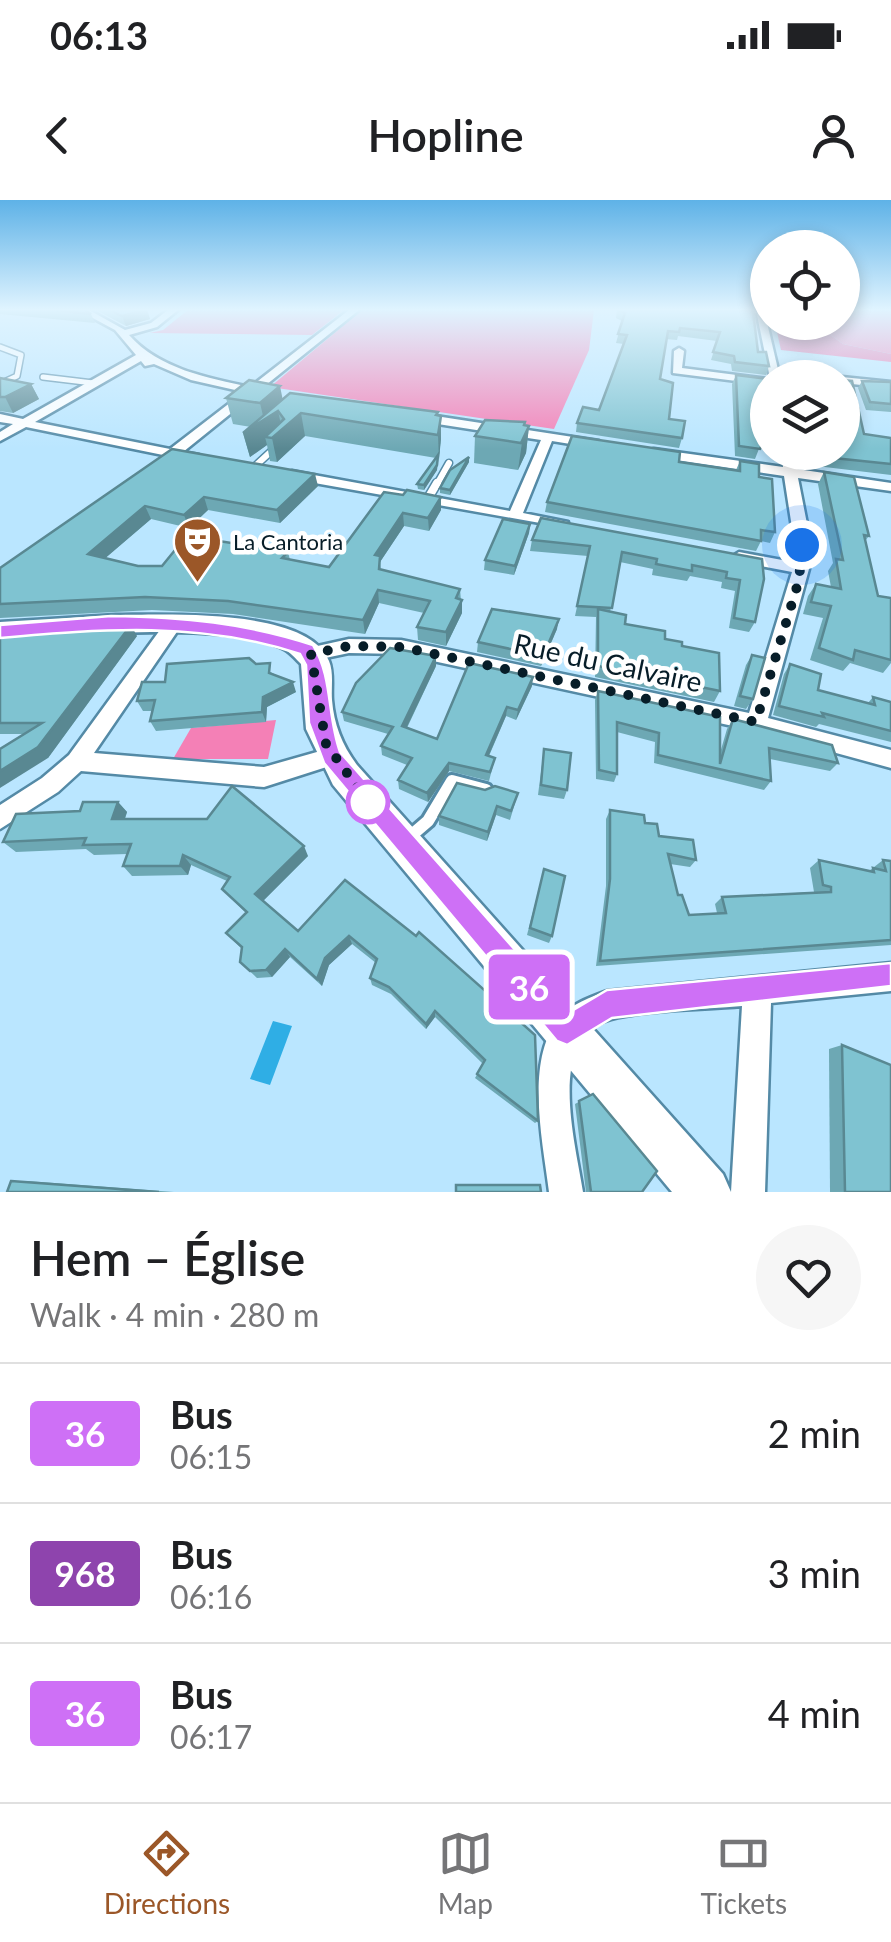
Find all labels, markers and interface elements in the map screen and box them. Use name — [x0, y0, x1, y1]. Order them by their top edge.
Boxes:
text: 06:13 — [50, 12, 148, 58]
icon: back — [30, 108, 85, 163]
text: Hopline — [367, 108, 524, 162]
icon: person — [806, 108, 861, 163]
map controls — [750, 230, 860, 470]
button: locate — [750, 230, 860, 340]
button: layers — [750, 360, 860, 470]
theatre icon: La Cantoria — [172, 516, 224, 584]
your location — [777, 520, 827, 570]
place label: La Cantoria — [233, 528, 343, 555]
street label: Rue du Calvaire — [511, 625, 705, 699]
unlabelled marker — [347, 781, 389, 823]
line badge: 36 — [484, 954, 574, 1020]
text: 36 — [509, 966, 549, 1008]
button: heart — [756, 1225, 861, 1330]
text: Hem – Église — [30, 1229, 305, 1286]
text: Walk · 4 min · 280 m — [30, 1295, 319, 1334]
text: Bus — [170, 1391, 233, 1437]
text: 2 min — [768, 1410, 861, 1456]
text: 36 — [65, 1412, 105, 1454]
text: 06:15 — [170, 1437, 252, 1476]
text: Bus — [170, 1531, 233, 1577]
text: 3 min — [768, 1550, 861, 1596]
text: 968 — [55, 1552, 115, 1594]
text: 06:16 — [170, 1577, 252, 1616]
text: Bus — [170, 1671, 233, 1717]
text: 4 min — [768, 1690, 861, 1736]
text: 36 — [65, 1692, 105, 1734]
text: 06:17 — [170, 1717, 252, 1756]
tab: Directions — [104, 1826, 230, 1920]
tab: Map — [438, 1826, 493, 1920]
tab: Tickets — [700, 1826, 787, 1920]

